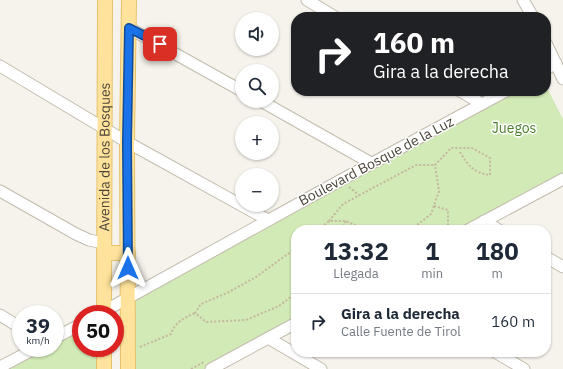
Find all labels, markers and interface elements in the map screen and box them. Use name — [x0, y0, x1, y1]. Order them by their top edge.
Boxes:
map controls — [235, 12, 279, 212]
button: sound — [235, 12, 279, 56]
text: 160 m — [373, 24, 455, 61]
pin — [143, 27, 177, 61]
icon: right — [307, 28, 359, 80]
icon: arrive — [149, 33, 171, 55]
text: Gira a la derecha — [373, 60, 509, 83]
button: search — [235, 64, 279, 108]
street label: Avenida de los Bosques — [95, 82, 114, 231]
street label: Boulevard Bosque de la Luz — [295, 112, 457, 210]
button: + — [235, 116, 279, 160]
park label: Juegos — [492, 119, 537, 137]
button: − — [235, 168, 279, 212]
text: 13:32 — [323, 235, 389, 267]
text: 1 — [425, 235, 439, 267]
text: 180 — [475, 235, 519, 267]
position arrow — [107, 247, 149, 289]
text: Llegada — [333, 265, 379, 282]
text: min — [421, 265, 443, 282]
text: m — [491, 265, 503, 282]
text: Gira a la derecha — [341, 304, 460, 323]
speed limit sign: 50 — [72, 305, 124, 357]
icon: right — [307, 311, 329, 333]
text: 39 — [26, 312, 50, 339]
text: 160 m — [491, 312, 535, 331]
text: Calle Fuente de Tirol — [341, 323, 461, 340]
text: km/h — [26, 334, 50, 347]

